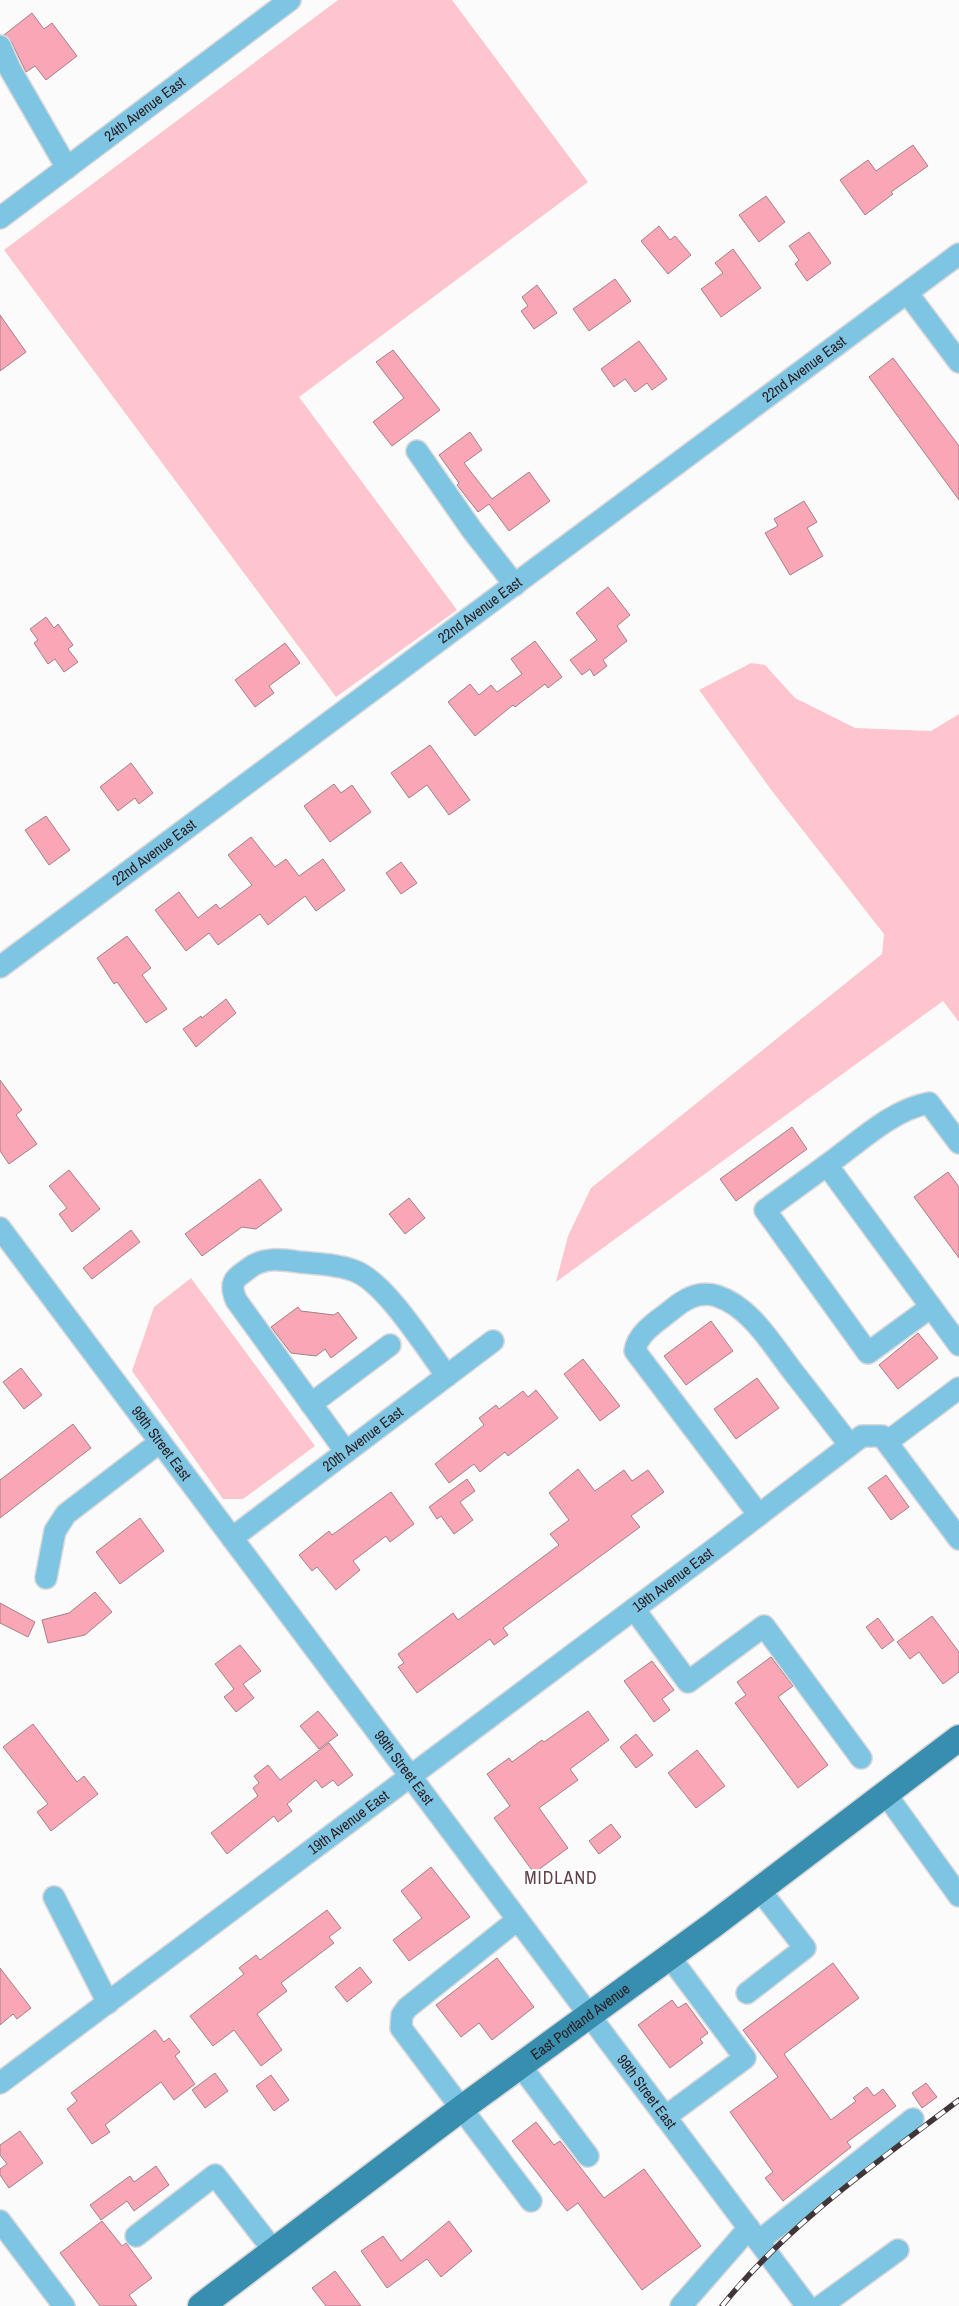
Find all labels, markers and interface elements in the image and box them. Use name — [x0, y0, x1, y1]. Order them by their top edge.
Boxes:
street label: 24th Avenue East — [100, 71, 190, 146]
street label: 22nd Avenue East — [758, 330, 851, 407]
street label: 22nd Avenue East — [433, 571, 526, 648]
street label: 22nd Avenue East — [108, 814, 201, 890]
street label: 99th Street East — [127, 1401, 197, 1485]
street label: 20th Avenue East — [318, 1401, 408, 1476]
street label: 19th Avenue East — [628, 1542, 718, 1617]
street label: 99th Street East — [369, 1726, 440, 1809]
street label: 19th Avenue East — [303, 1785, 393, 1859]
district label: MIDLAND — [524, 1865, 598, 1890]
street label: East Portland Avenue — [526, 1978, 634, 2065]
street label: 99th Street East — [612, 2050, 682, 2134]

